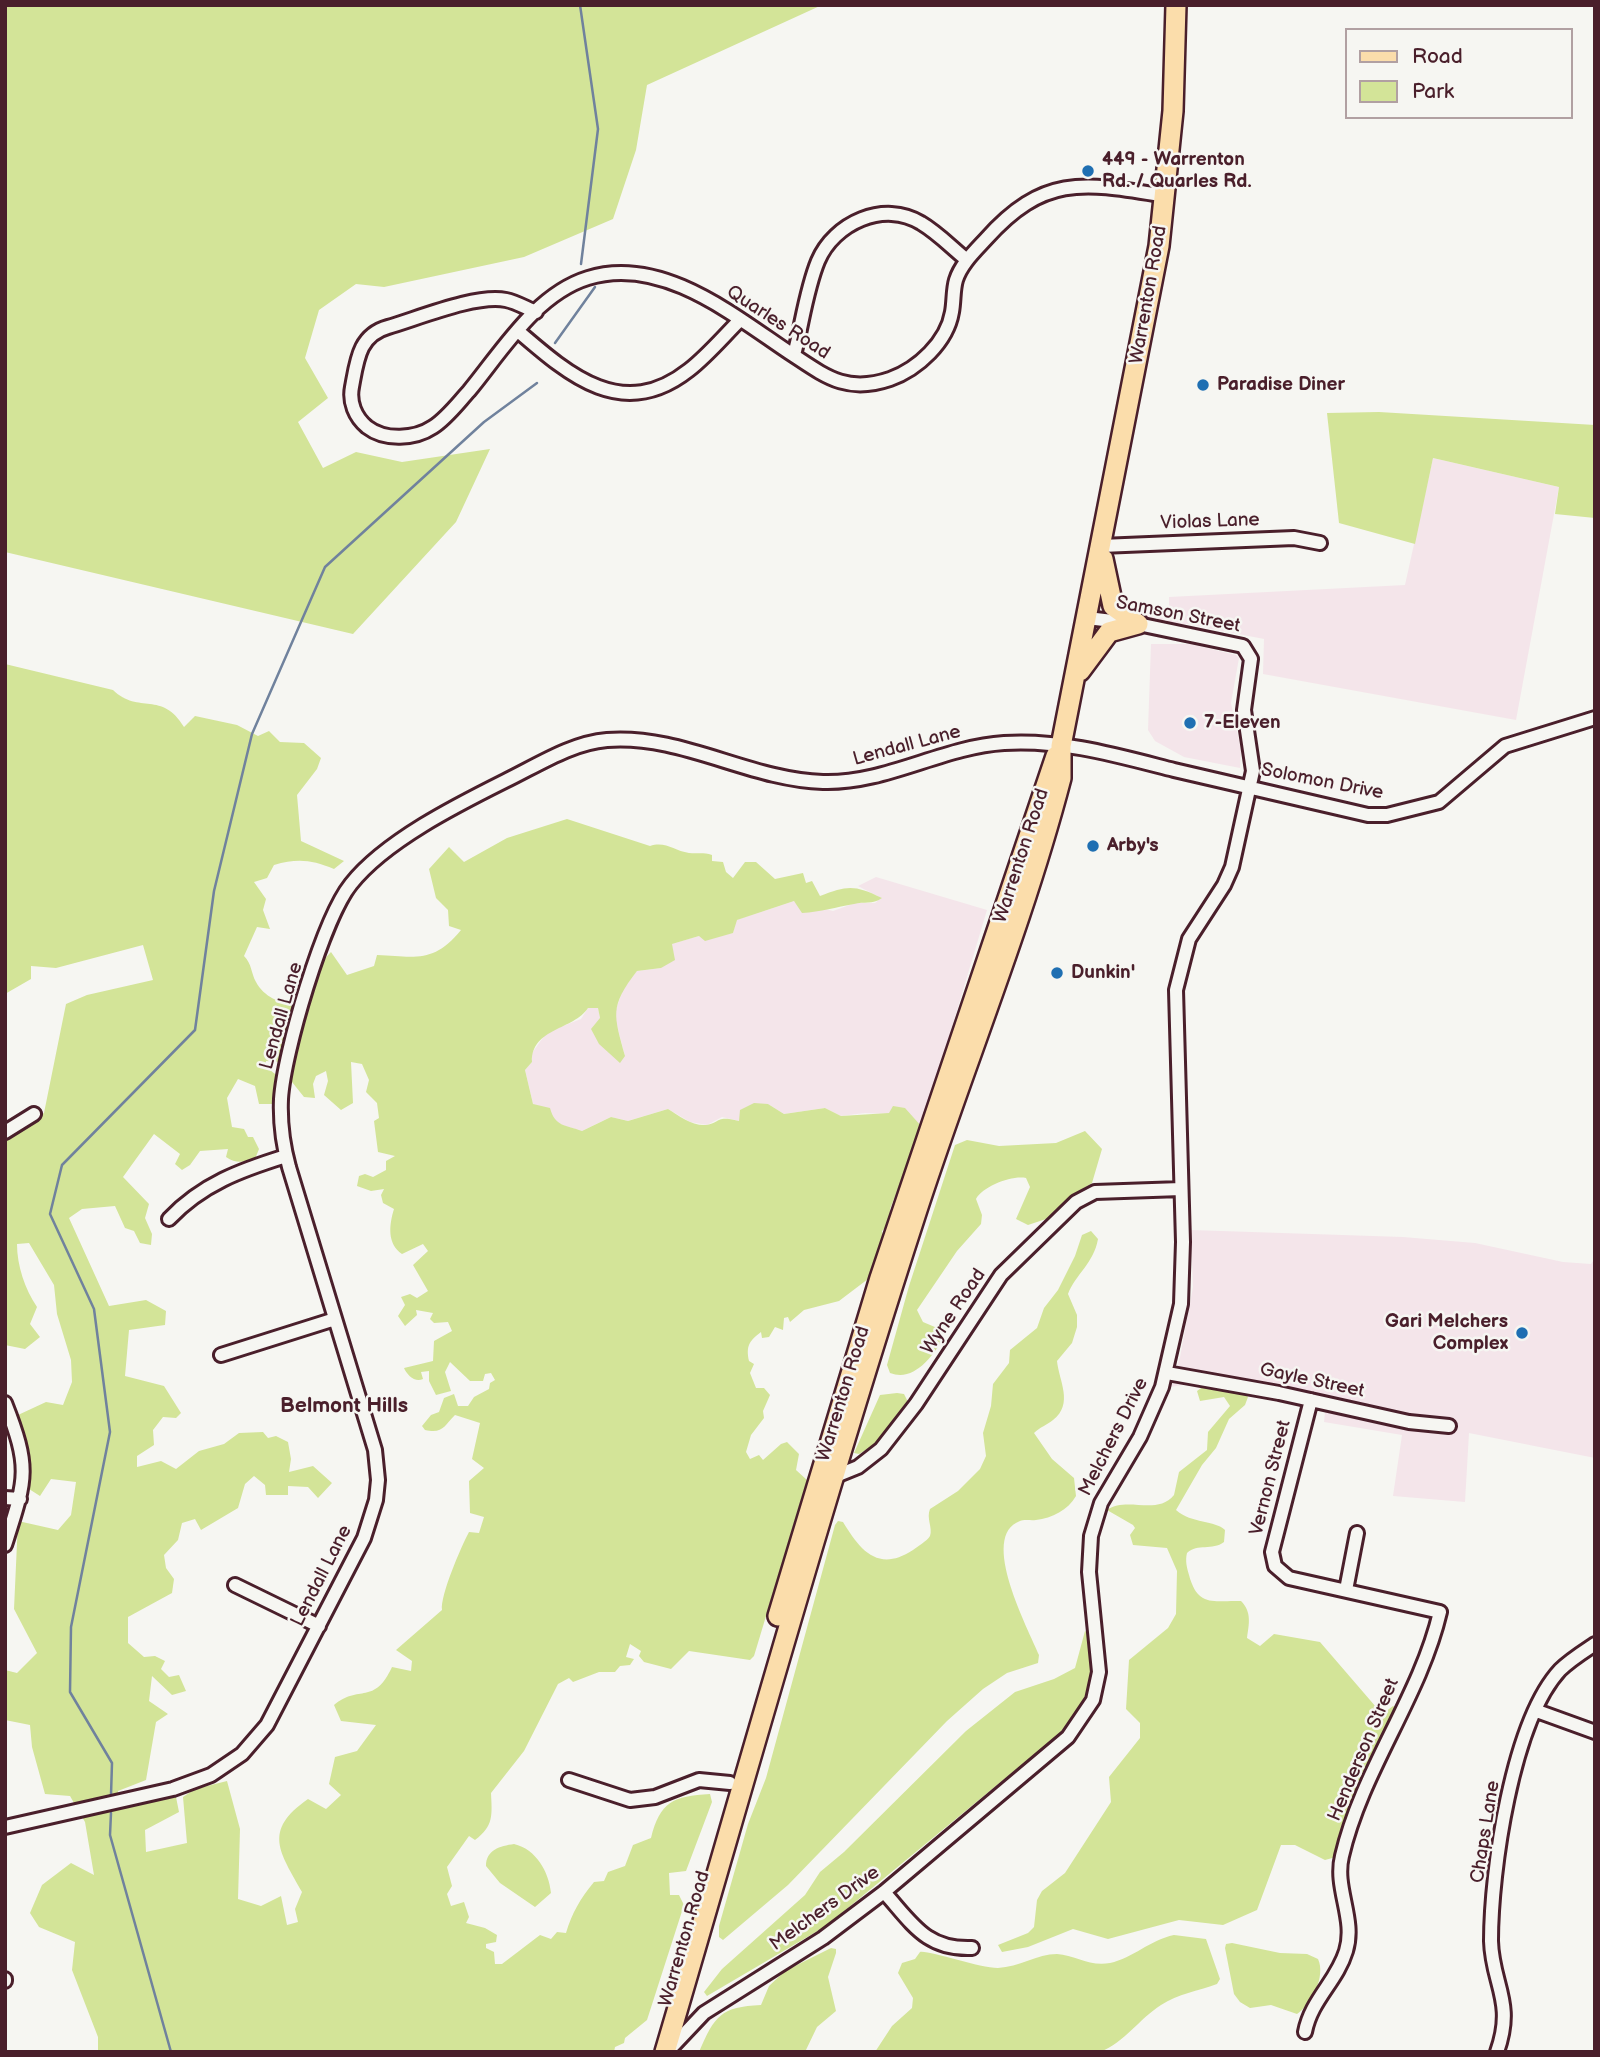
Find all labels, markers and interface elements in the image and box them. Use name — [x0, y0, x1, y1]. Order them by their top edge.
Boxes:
legend — [1344, 28, 1572, 119]
text: Road — [1412, 44, 1463, 69]
text: Park — [1412, 79, 1454, 104]
place label: 449 - Warrenton Rd. / Quarles Rd. — [1102, 149, 1252, 193]
marker: 449 - Warrenton Rd. / Quarles Rd. — [1080, 163, 1096, 179]
street label: Warrenton Road — [1126, 224, 1172, 366]
street label: Quarles Road — [722, 281, 834, 365]
place label: Paradise Diner — [1217, 374, 1345, 396]
marker: Paradise Diner — [1195, 377, 1211, 393]
street label: Violas Lane — [1160, 509, 1260, 535]
street label: Samson Street — [1114, 592, 1242, 638]
place label: 7-Eleven — [1204, 712, 1280, 734]
marker: 7-Eleven — [1182, 715, 1198, 731]
street label: Lendall Lane — [851, 721, 963, 771]
street label: Solomon Drive — [1259, 759, 1385, 805]
street label: Warrenton Road — [990, 786, 1054, 926]
place label: Arby's — [1107, 835, 1159, 857]
marker: Arby's — [1085, 838, 1101, 854]
street label: Lendall Lane — [256, 960, 308, 1072]
place label: Dunkin' — [1071, 962, 1135, 984]
marker: Dunkin' — [1049, 965, 1065, 981]
street label: Wyne Road — [917, 1265, 991, 1359]
place label: Gari Melchers Complex — [1385, 1311, 1508, 1355]
street label: Warrenton Road — [813, 1324, 875, 1464]
marker: Gari Melchers Complex — [1514, 1325, 1530, 1341]
street label: Gayle Street — [1258, 1359, 1366, 1403]
street label: Melchers Drive — [1074, 1374, 1154, 1500]
district label: Belmont Hills — [280, 1394, 408, 1420]
street label: Vernon Street — [1246, 1418, 1296, 1538]
street label: Lendall Lane — [287, 1522, 357, 1630]
street label: Henderson Street — [1324, 1675, 1404, 1825]
street label: Chaps Lane — [1467, 1779, 1505, 1885]
street label: Melchers Drive — [766, 1862, 884, 1956]
street label: Warrenton Road — [655, 1868, 715, 2010]

